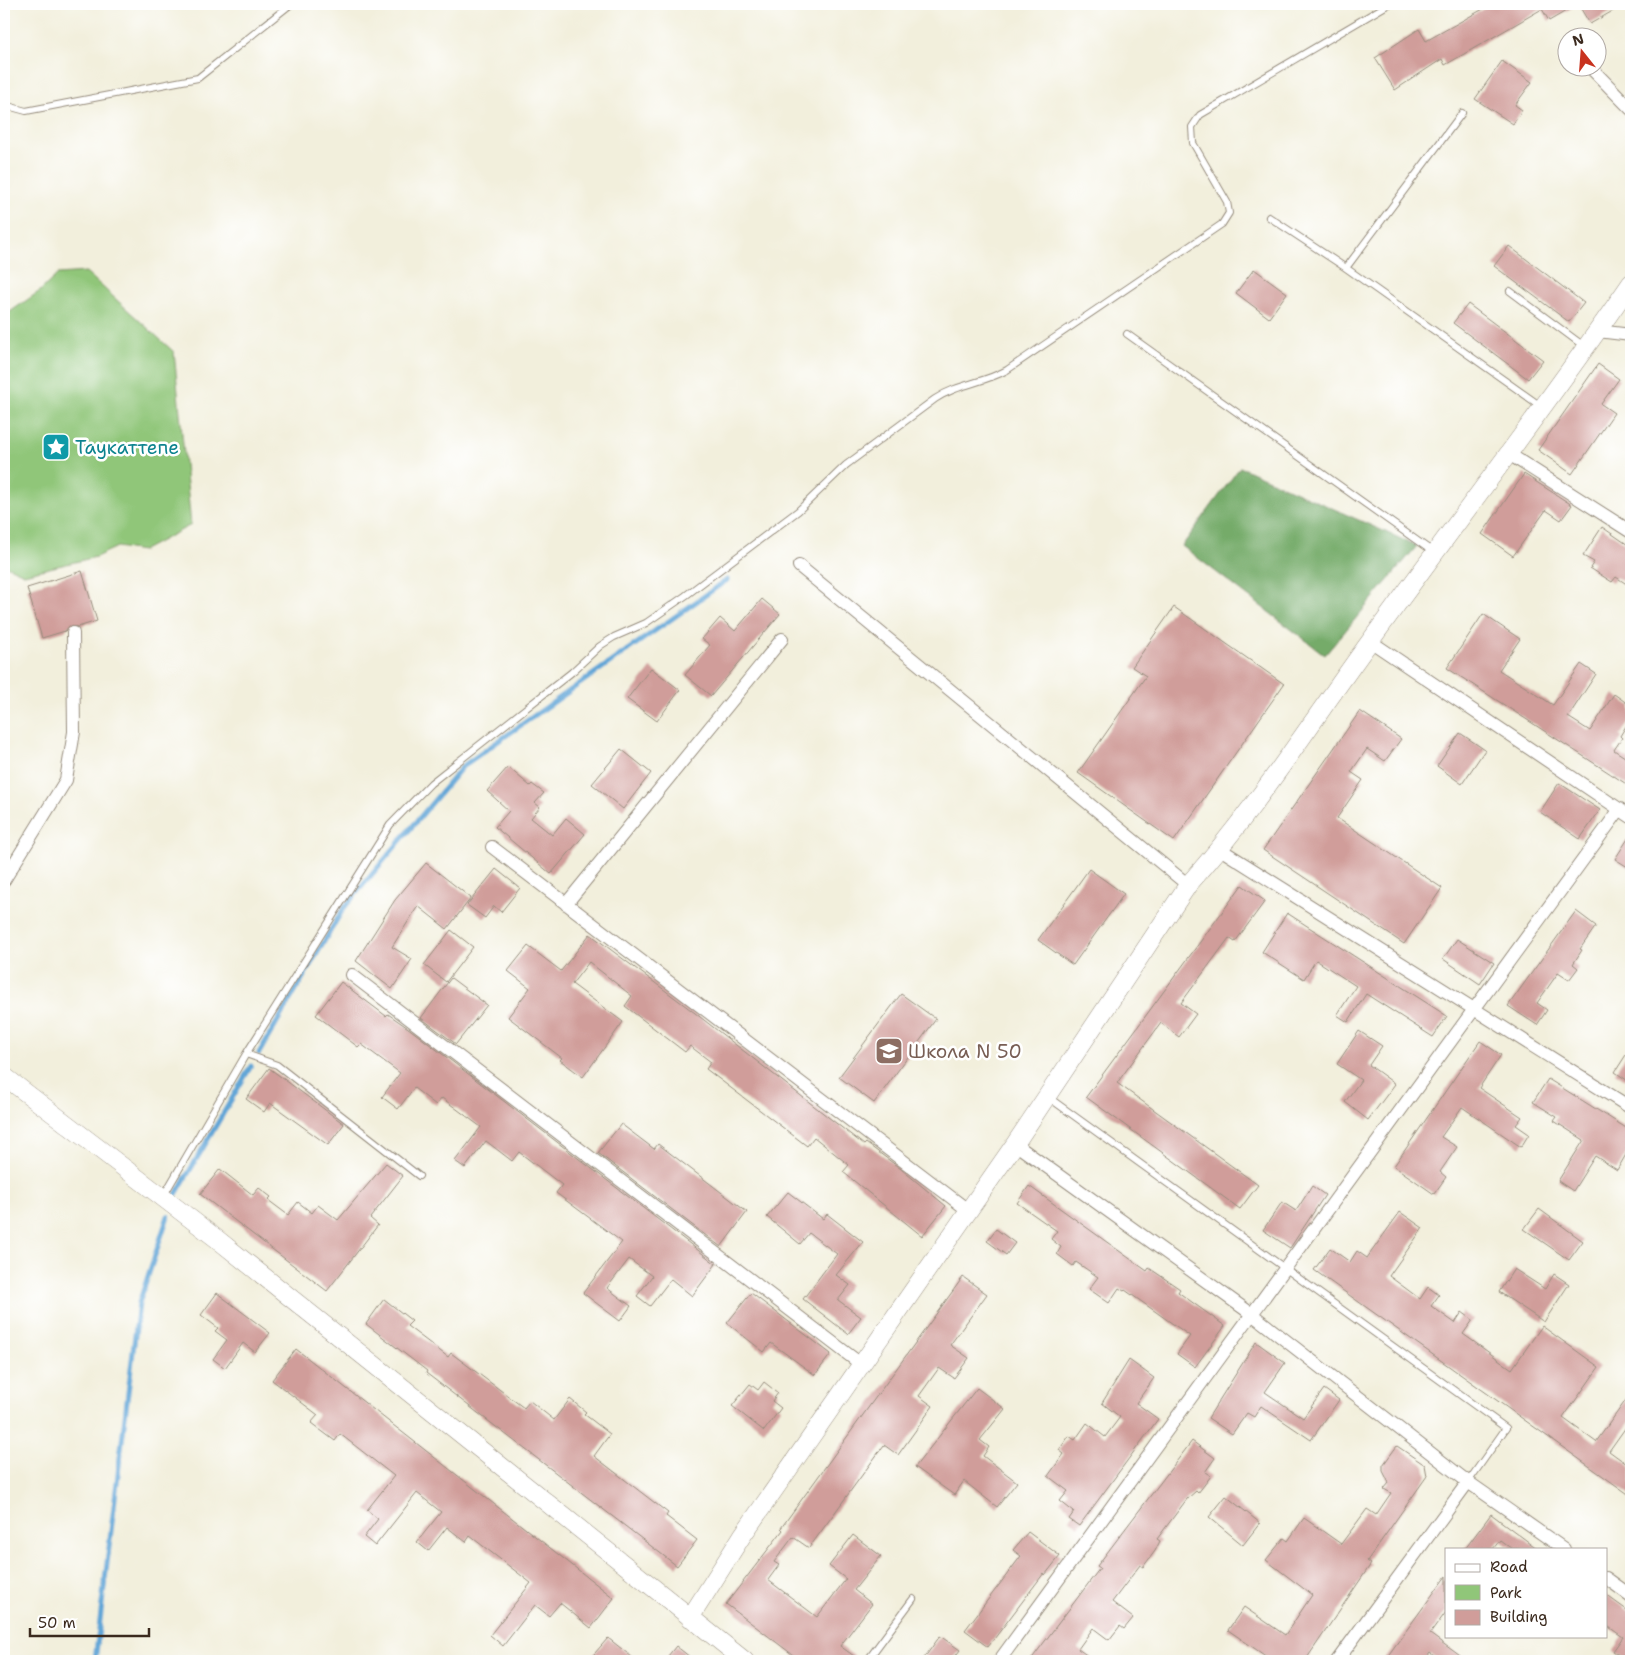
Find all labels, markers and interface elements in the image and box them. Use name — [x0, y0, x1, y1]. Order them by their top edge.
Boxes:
north arrow — [1558, 28, 1608, 78]
text: N — [1570, 29, 1586, 50]
place icon: Таукаттепе — [41, 432, 71, 462]
place label: Таукаттепе — [75, 435, 179, 460]
school or university icon: Школа N 50 — [874, 1036, 904, 1066]
place label: Школа N 50 — [908, 1039, 1022, 1064]
legend — [1445, 1548, 1608, 1638]
text: Road — [1490, 1557, 1528, 1577]
text: Park — [1490, 1583, 1522, 1603]
scale bar — [30, 1605, 149, 1637]
text: Building — [1490, 1607, 1547, 1627]
text: 50 m — [38, 1613, 76, 1633]

